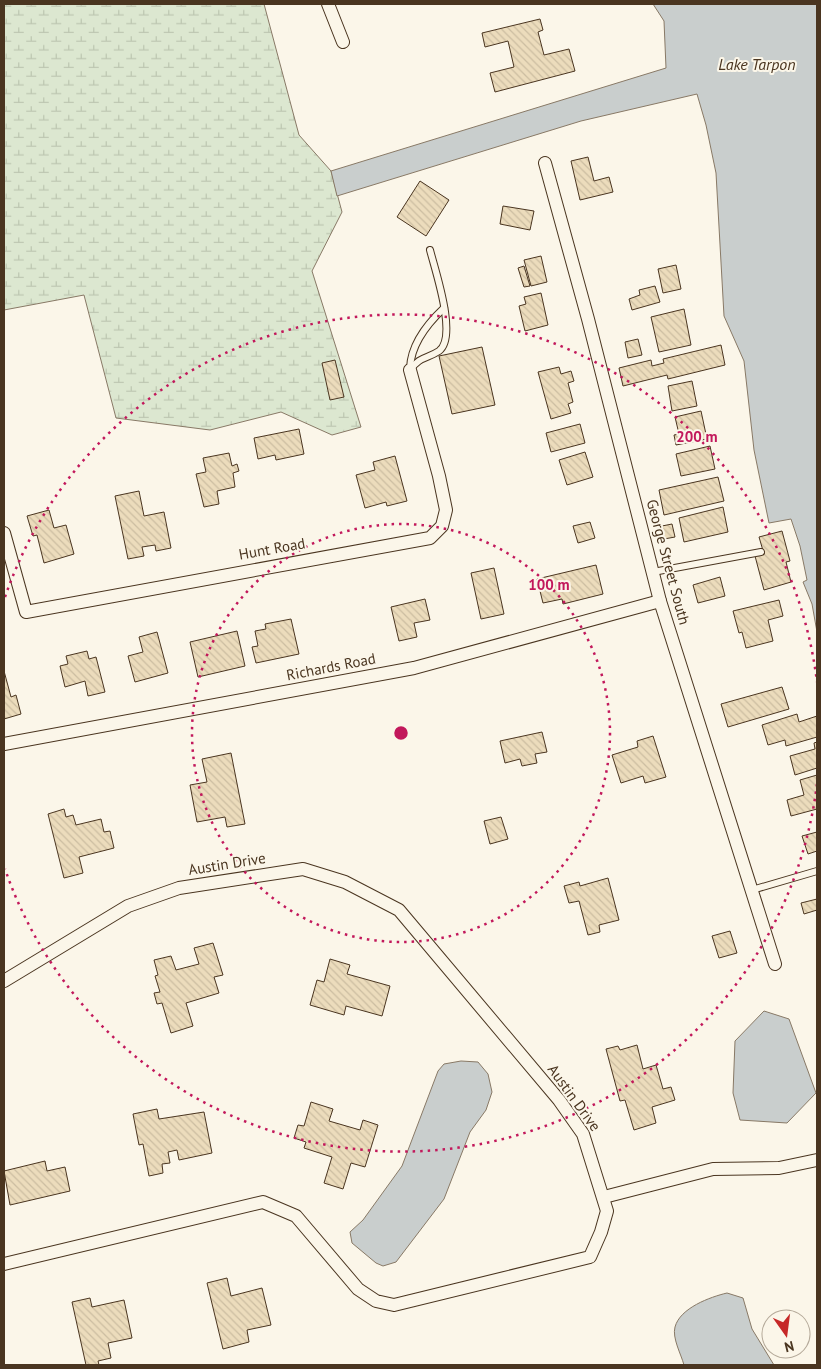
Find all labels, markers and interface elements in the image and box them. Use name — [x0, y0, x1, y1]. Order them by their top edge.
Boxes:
water label: Lake Tarpon — [718, 54, 796, 74]
text: 200 m — [676, 427, 718, 446]
street label: George Street South — [643, 497, 694, 627]
street label: Hunt Road — [237, 533, 307, 564]
text: 100 m — [528, 575, 570, 594]
street label: Richards Road — [285, 649, 377, 684]
centre of rings — [392, 724, 410, 742]
street label: Austin Drive — [187, 848, 267, 879]
street label: Austin Drive — [544, 1061, 605, 1135]
north arrow — [761, 1309, 811, 1359]
text: N — [783, 1337, 796, 1356]

